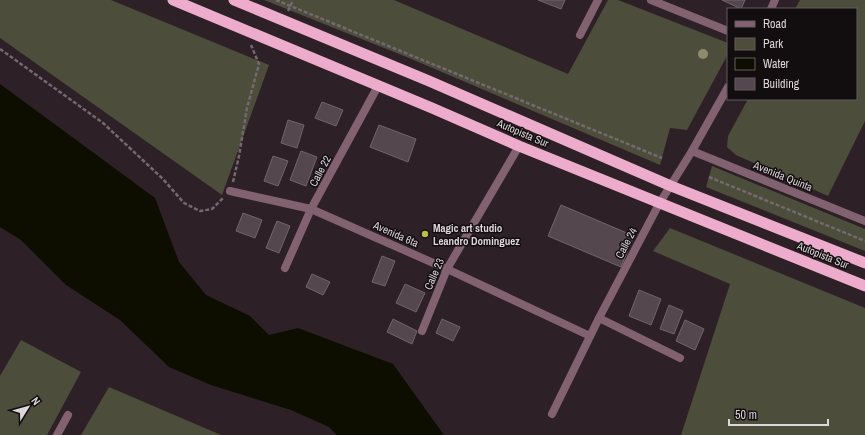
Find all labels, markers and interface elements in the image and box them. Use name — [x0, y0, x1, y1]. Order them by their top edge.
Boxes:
legend — [727, 8, 857, 100]
text: Road — [763, 16, 787, 32]
text: Park — [763, 36, 783, 52]
text: Water — [763, 56, 790, 72]
text: Building — [763, 76, 800, 92]
street label: Autopista Sur — [494, 115, 551, 150]
street label: Calle 22 — [306, 153, 334, 189]
street label: Avenida Quinta — [750, 157, 815, 194]
street label: Avenida 6ta — [370, 217, 421, 250]
place label: Magic art studio Leandro Dominguez — [433, 221, 520, 248]
street label: Calle 24 — [612, 225, 640, 261]
marker: Magic art studio Leandro Dominguez — [420, 229, 430, 239]
street label: Autopista Sur — [794, 238, 851, 272]
street label: Calle 23 — [421, 256, 447, 292]
north arrow — [8, 387, 48, 427]
text: N — [28, 394, 44, 408]
scale bar — [729, 401, 828, 427]
text: 50 m — [735, 407, 757, 423]

